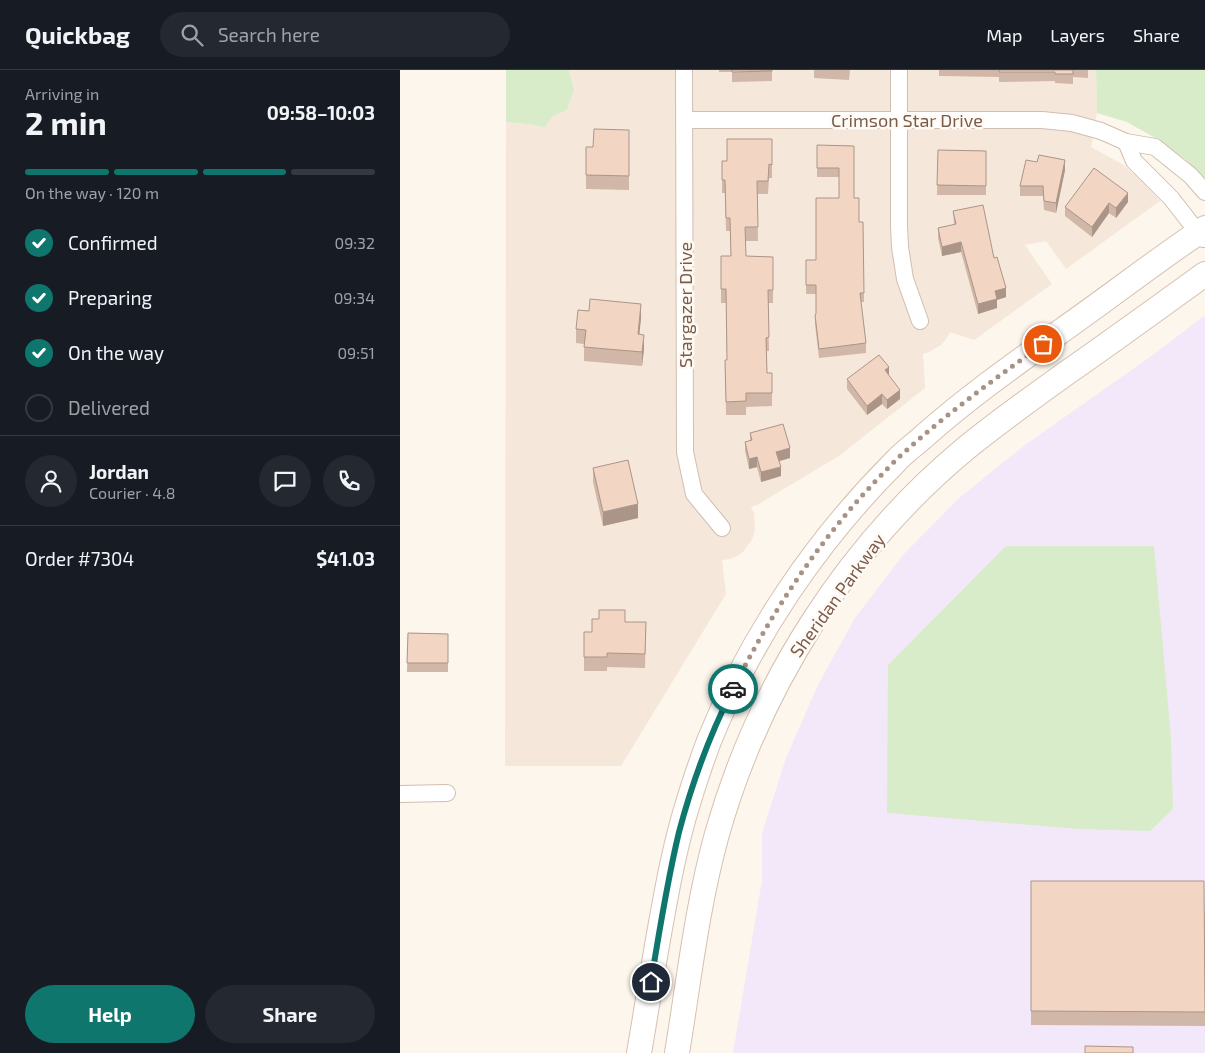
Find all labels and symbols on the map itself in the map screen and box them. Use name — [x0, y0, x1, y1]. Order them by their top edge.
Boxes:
street label: Crimson Star Drive — [831, 109, 983, 131]
street label: Stargazer Drive — [674, 242, 696, 368]
pin — [1022, 323, 1064, 365]
street label: Sheridan Parkway — [785, 528, 890, 661]
courier — [708, 664, 758, 714]
pin — [630, 961, 672, 1003]

